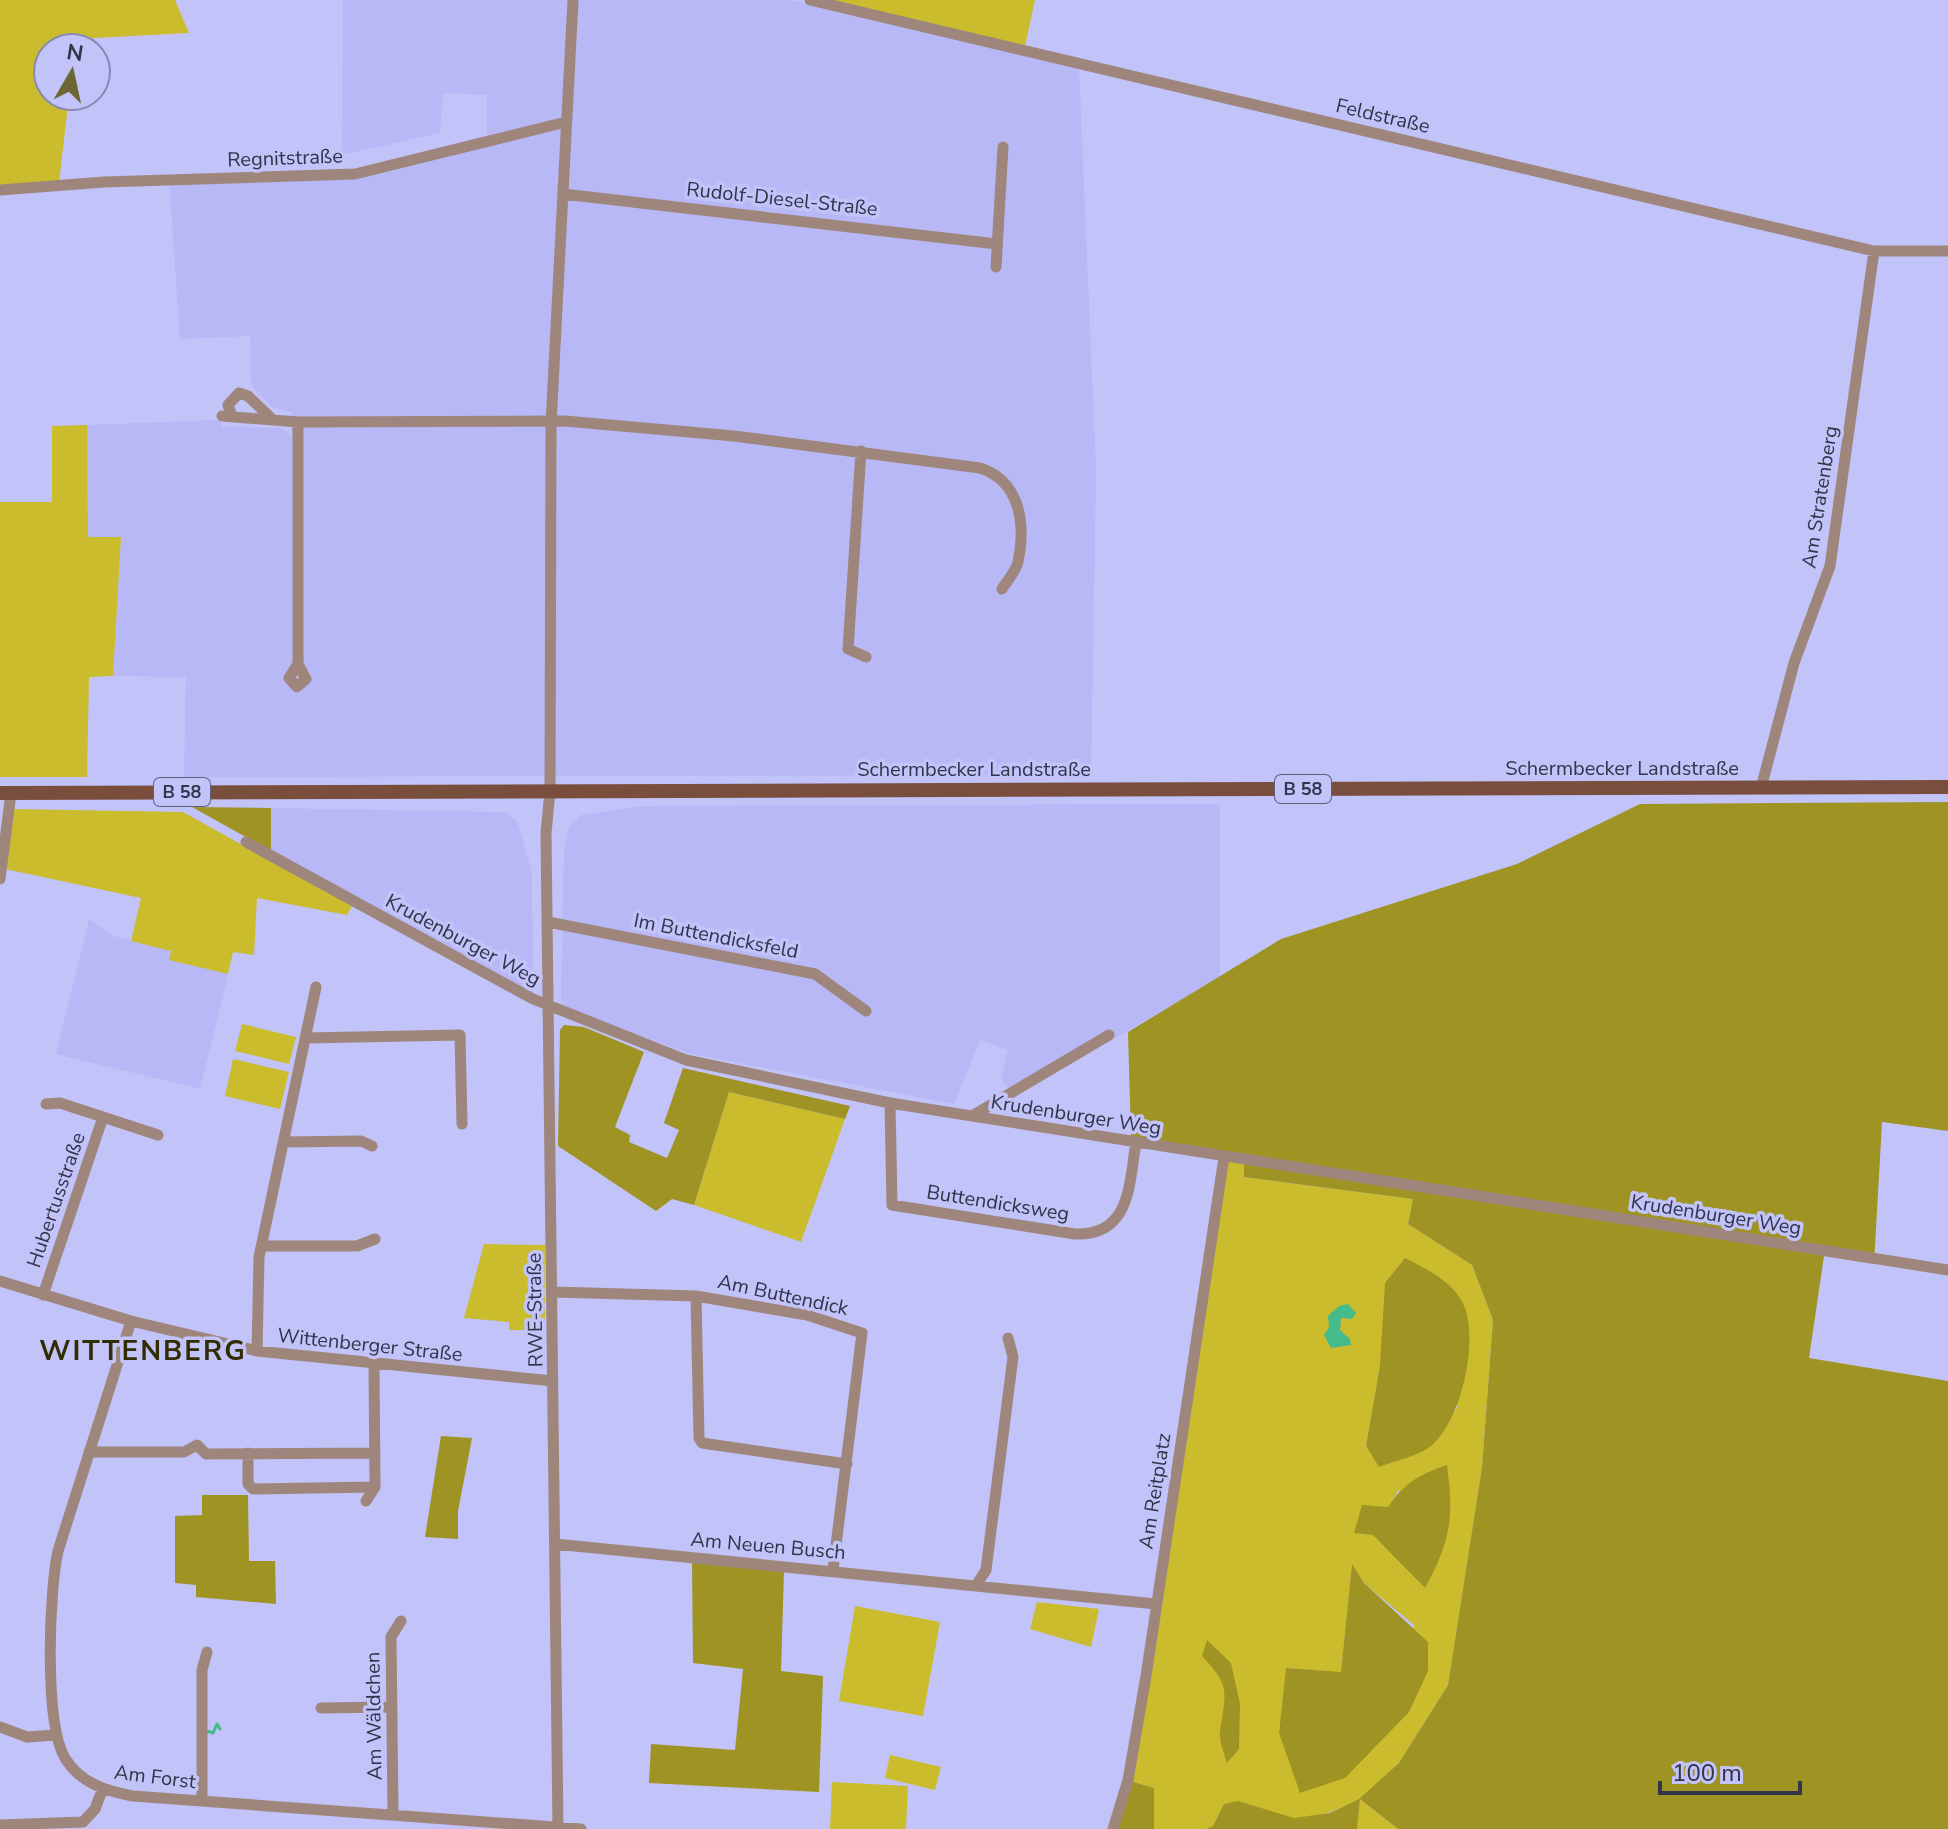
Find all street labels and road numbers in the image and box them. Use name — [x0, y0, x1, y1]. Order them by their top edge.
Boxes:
street label: Feldstraße — [1333, 92, 1433, 140]
street label: Regnitstraße — [227, 142, 343, 174]
street label: Rudolf-Diesel-Straße — [685, 176, 879, 222]
street label: Am Stratenberg — [1795, 424, 1845, 570]
street label: Schermbecker Landstraße — [1505, 755, 1739, 782]
street label: Schermbecker Landstraße — [857, 756, 1091, 783]
road number: B 58 — [1275, 775, 1331, 803]
road number: B 58 — [154, 778, 210, 806]
street label: Krudenburger Weg — [381, 888, 545, 992]
street label: Im Buttendicksfeld — [631, 907, 801, 965]
street label: Krudenburger Weg — [989, 1088, 1163, 1142]
street label: Hubertusstraße — [20, 1129, 92, 1271]
street label: Buttendicksweg — [925, 1178, 1071, 1228]
street label: Krudenburger Weg — [1629, 1188, 1803, 1242]
street label: RWE-Straße — [521, 1252, 549, 1368]
street label: Am Buttendick — [715, 1268, 852, 1322]
street label: Wittenberger Straße — [276, 1322, 464, 1368]
street label: Am Reitplatz — [1133, 1431, 1177, 1551]
street label: Am Neuen Busch — [689, 1526, 847, 1566]
street label: Am Wäldchen — [359, 1652, 389, 1780]
street label: Am Forst — [113, 1759, 198, 1796]

